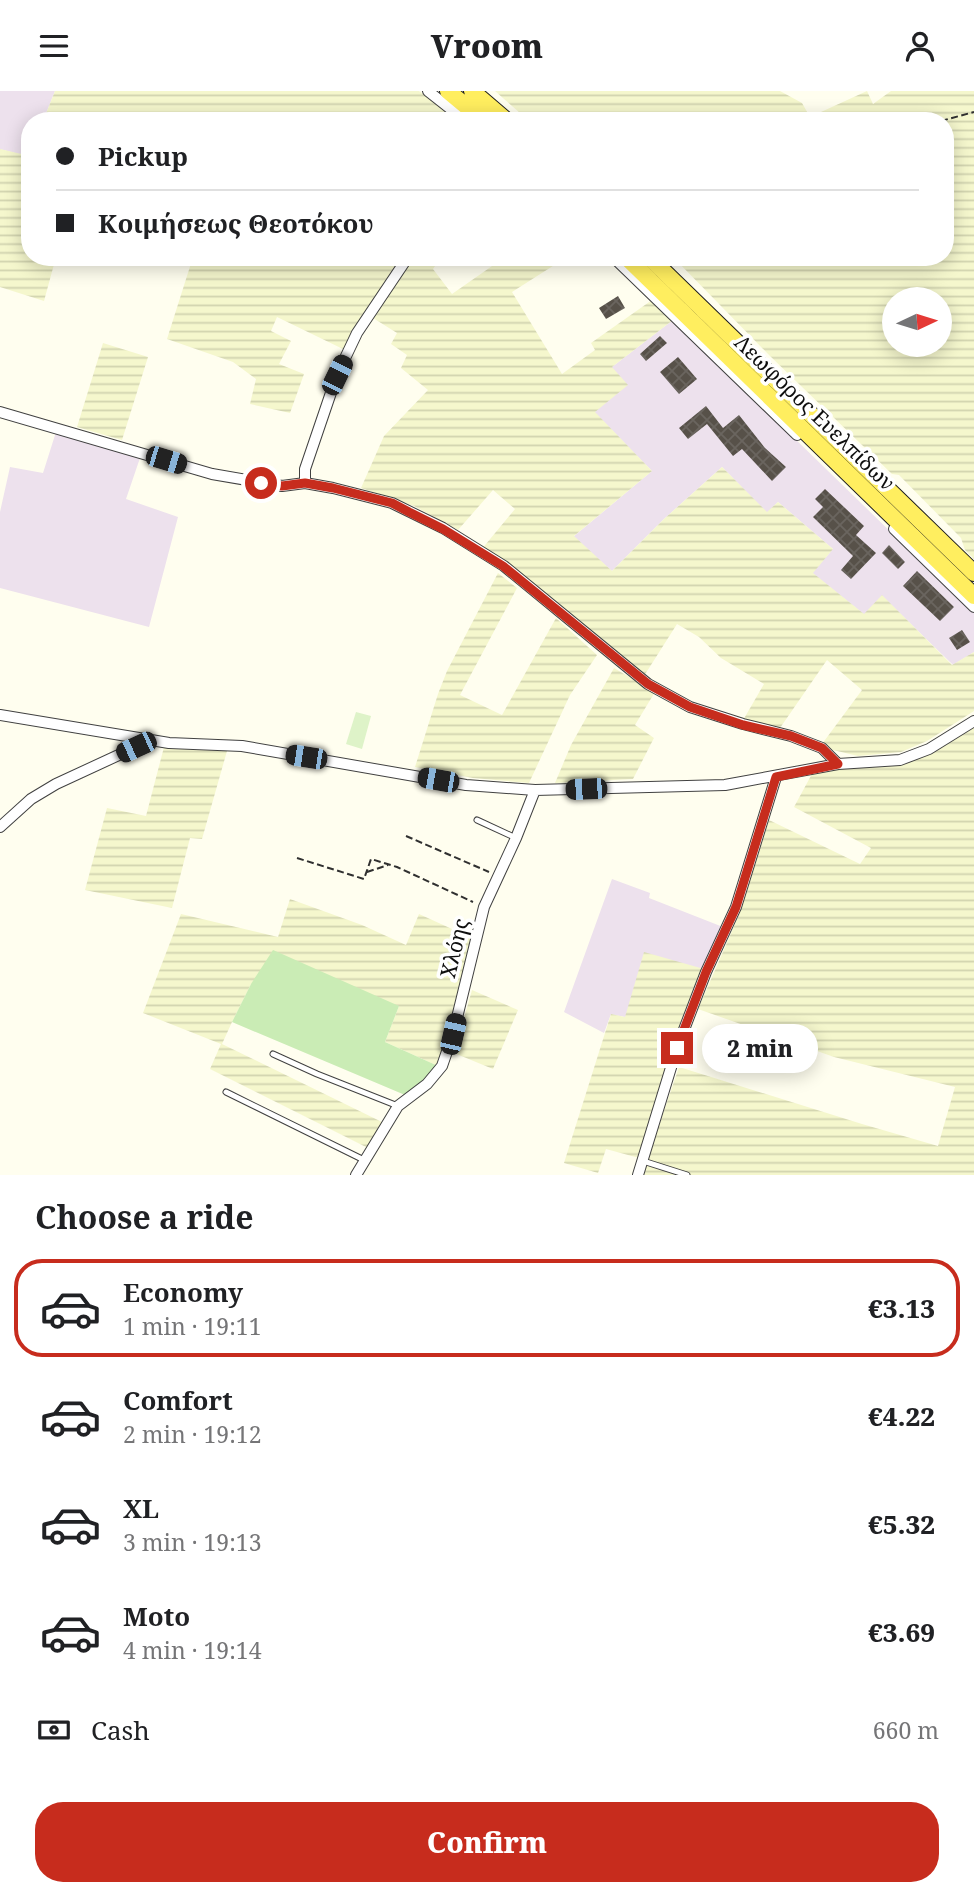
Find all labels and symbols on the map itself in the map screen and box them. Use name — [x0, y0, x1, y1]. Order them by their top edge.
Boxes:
north arrow — [882, 287, 952, 357]
street label: Λεωφόρος Ευελπίδων — [729, 328, 901, 496]
car — [319, 352, 356, 398]
car — [143, 444, 190, 476]
route start — [245, 467, 277, 499]
car — [113, 729, 160, 765]
car — [284, 743, 329, 771]
car — [416, 766, 461, 794]
car — [565, 778, 608, 800]
street label: Χλόης — [433, 915, 475, 981]
car — [439, 1011, 468, 1057]
callout: 2 min — [702, 1023, 817, 1073]
route end — [661, 1032, 693, 1064]

